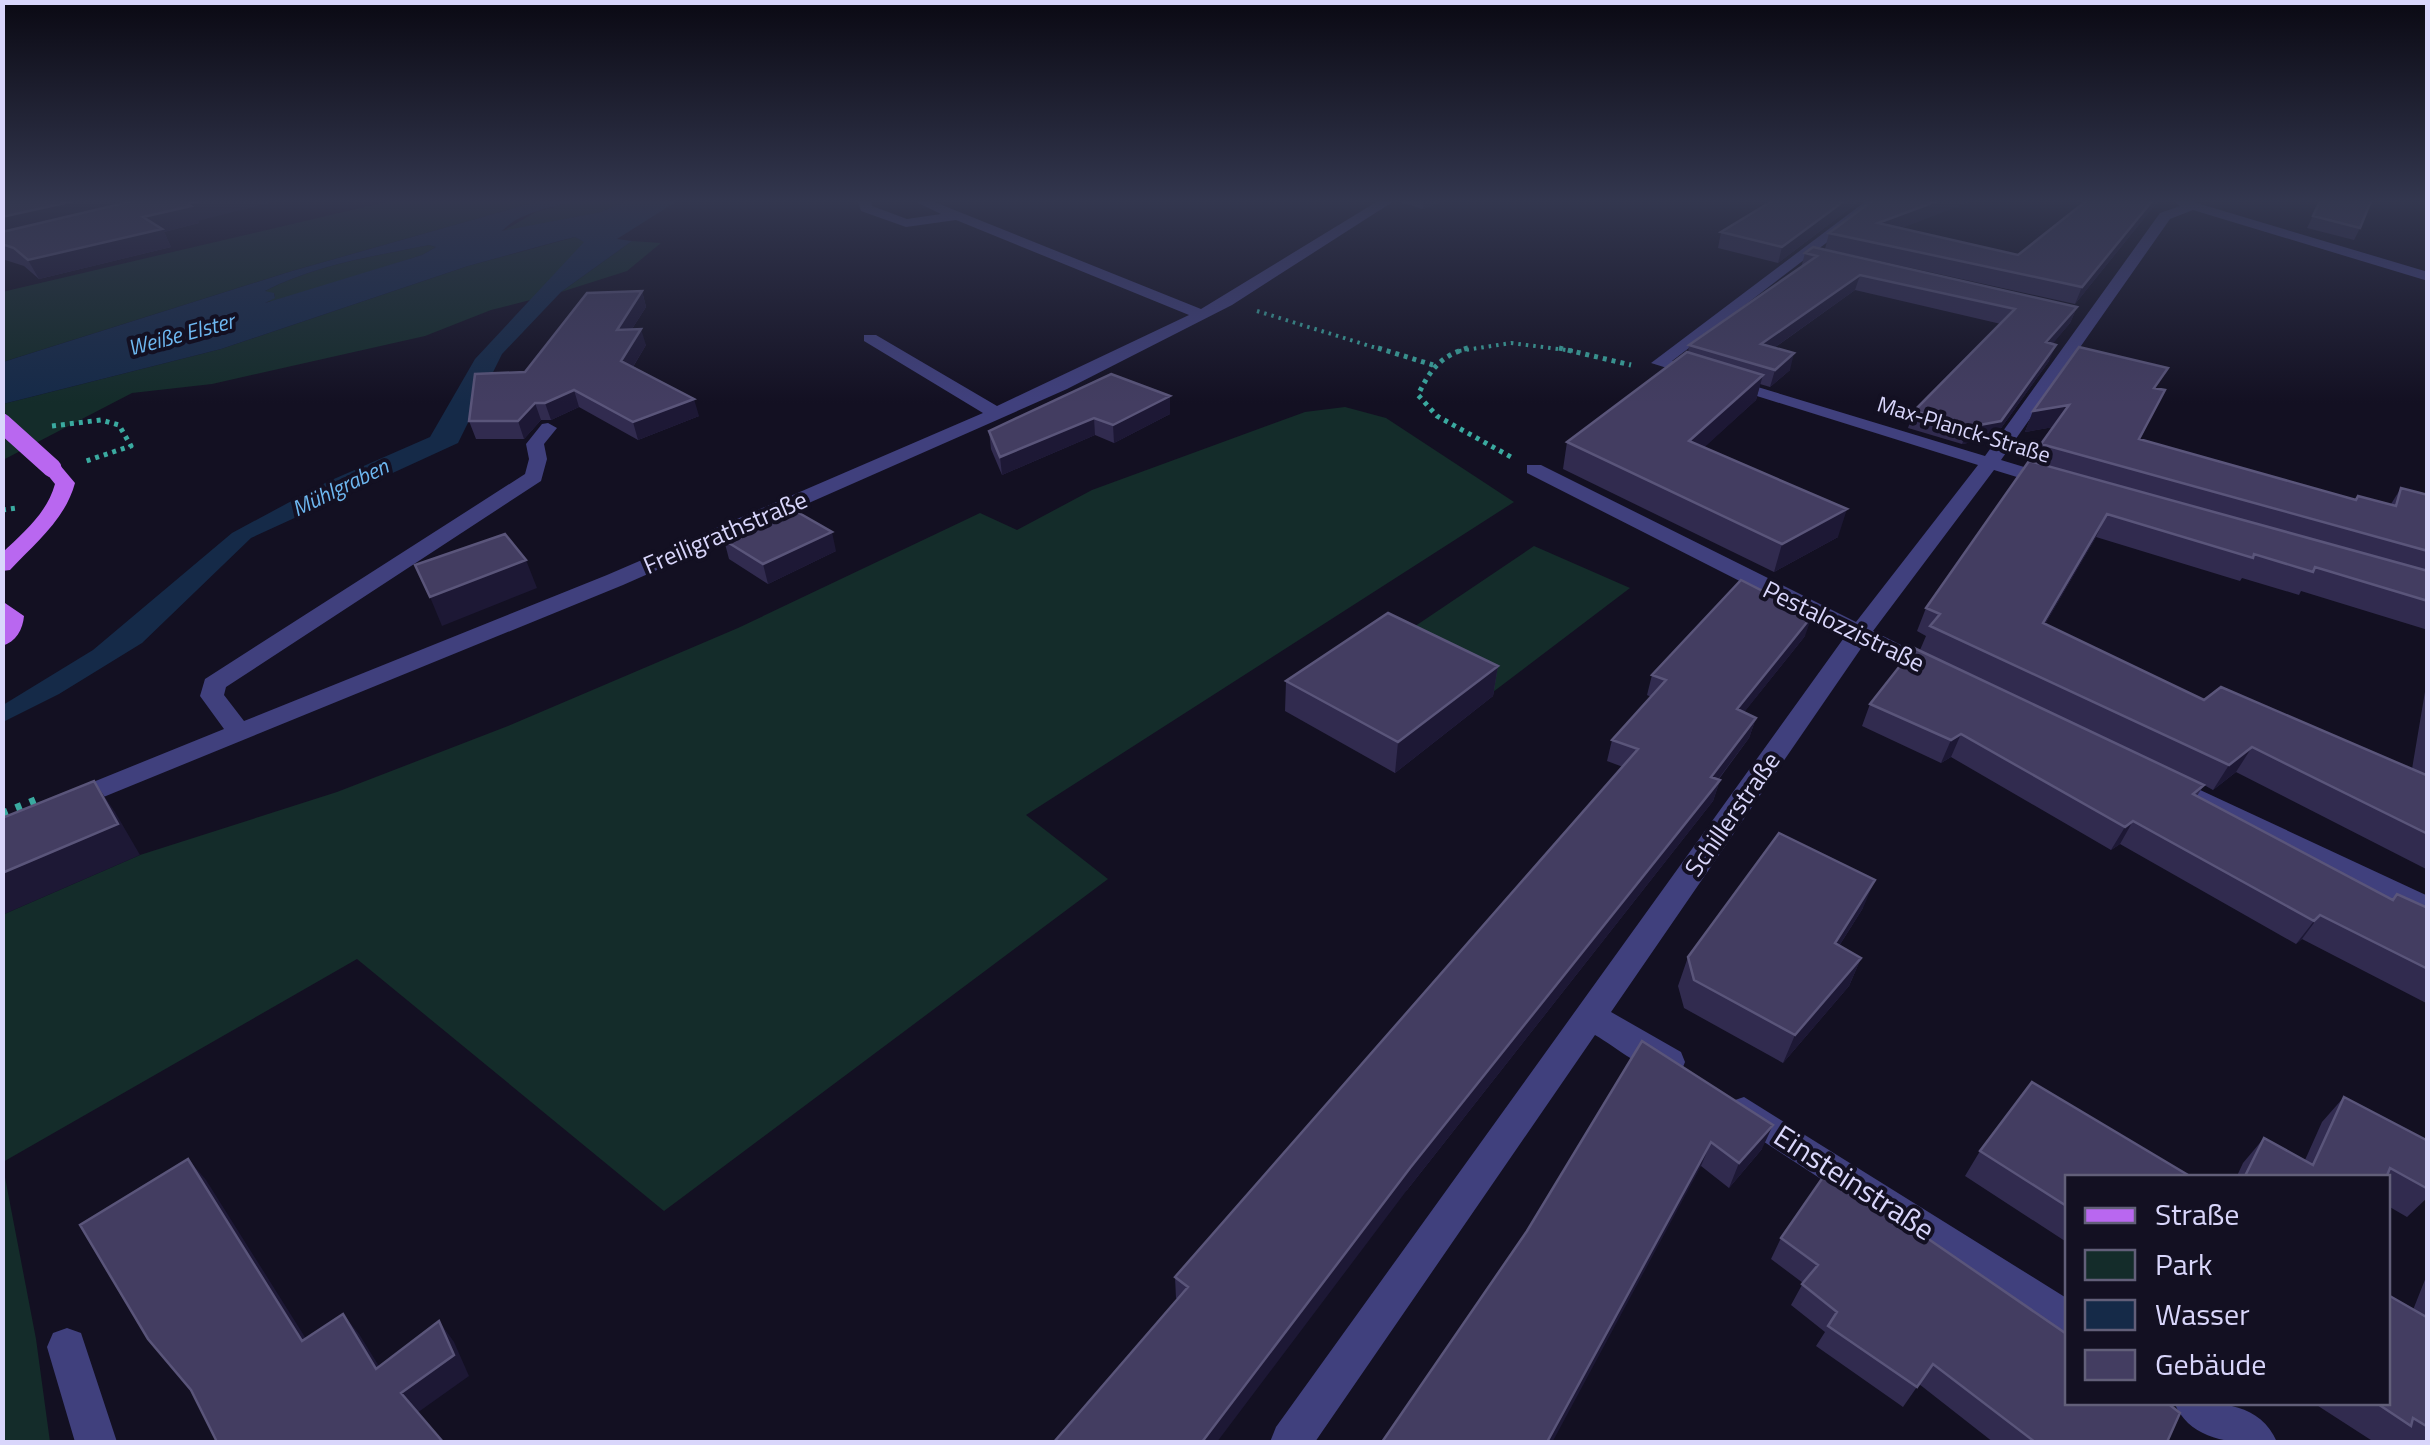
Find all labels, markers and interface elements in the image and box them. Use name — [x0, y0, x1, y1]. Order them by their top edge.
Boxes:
water label: Weiße Elster — [124, 303, 241, 364]
street label: Max-Planck-Straße — [1873, 386, 2055, 472]
water label: Mühlgraben — [286, 448, 395, 525]
street label: Freiligrathstraße — [637, 480, 813, 584]
street label: Pestalozzistraße — [1757, 570, 1931, 682]
street label: Schillerstraße — [1675, 744, 1789, 884]
street label: Einsteinstraße — [1765, 1113, 1944, 1252]
legend — [2065, 1175, 2390, 1405]
text: Straße — [2155, 1191, 2239, 1237]
text: Park — [2155, 1241, 2212, 1287]
text: Wasser — [2155, 1291, 2250, 1337]
text: Gebäude — [2155, 1341, 2266, 1387]

